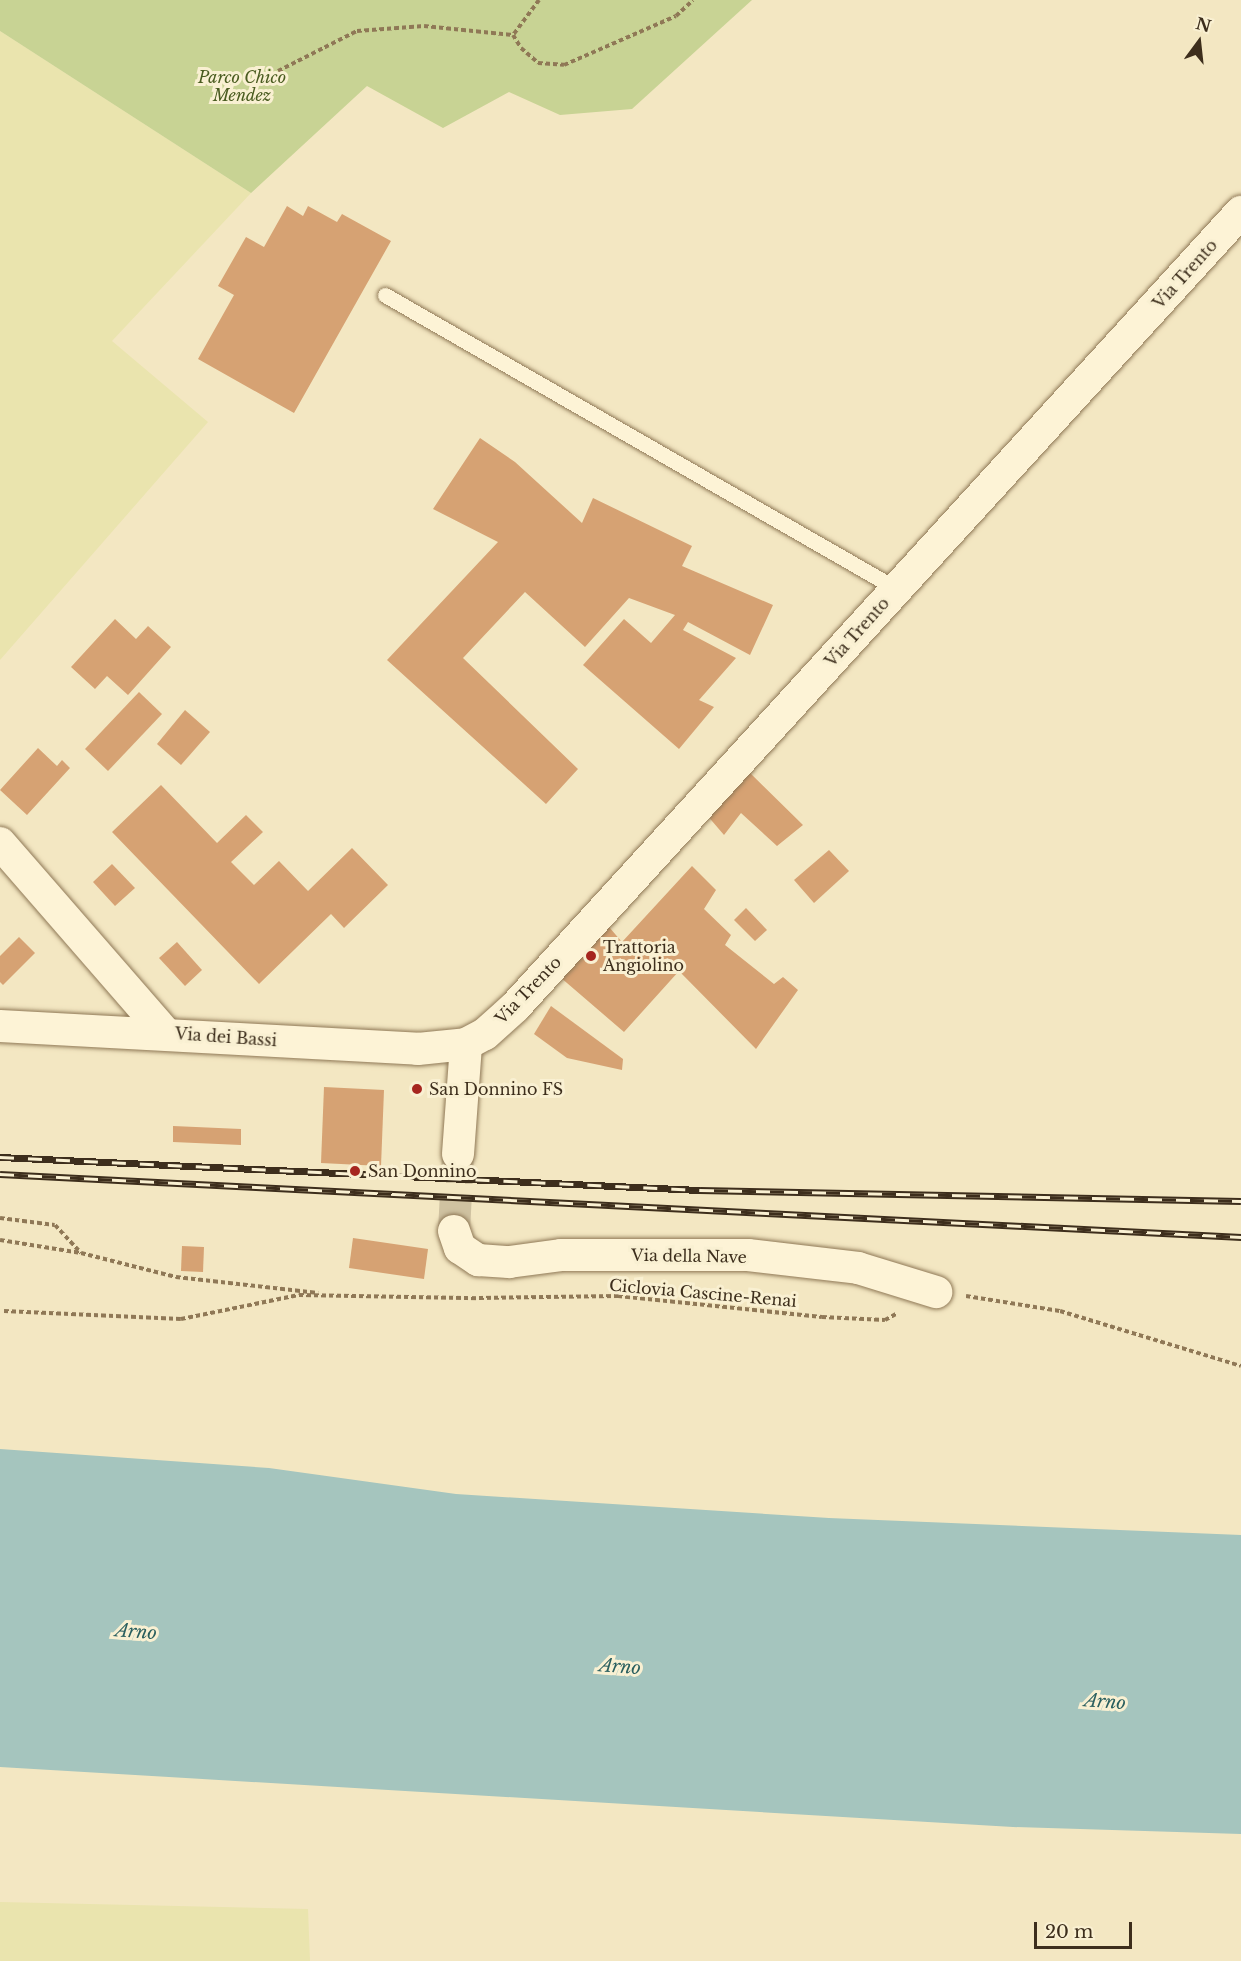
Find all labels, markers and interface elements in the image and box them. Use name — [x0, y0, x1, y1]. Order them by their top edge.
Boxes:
north arrow — [1169, 12, 1229, 72]
text: N — [1194, 13, 1214, 36]
park label: Parco Chico Mendez — [198, 67, 286, 105]
street label: Via Trento — [1149, 235, 1221, 313]
street label: Via Trento — [821, 593, 893, 671]
place label: Trattoria Angiolino — [603, 937, 684, 975]
marker: Trattoria Angiolino — [584, 949, 598, 963]
street label: Via Trento — [491, 952, 565, 1028]
street label: Via dei Bassi — [174, 1024, 278, 1050]
place label: San Donnino FS — [429, 1079, 563, 1099]
marker: San Donnino FS — [410, 1082, 424, 1096]
place label: San Donnino — [368, 1161, 476, 1181]
marker: San Donnino — [346, 1162, 364, 1180]
street label: Via della Nave — [631, 1245, 747, 1267]
street label: Ciclovia Cascine-Renai — [608, 1275, 798, 1311]
water label: Arno — [114, 1620, 158, 1644]
water label: Arno — [598, 1655, 642, 1679]
water label: Arno — [1083, 1690, 1127, 1714]
scale bar — [1037, 1910, 1134, 1948]
text: 20 m — [1045, 1921, 1093, 1943]

